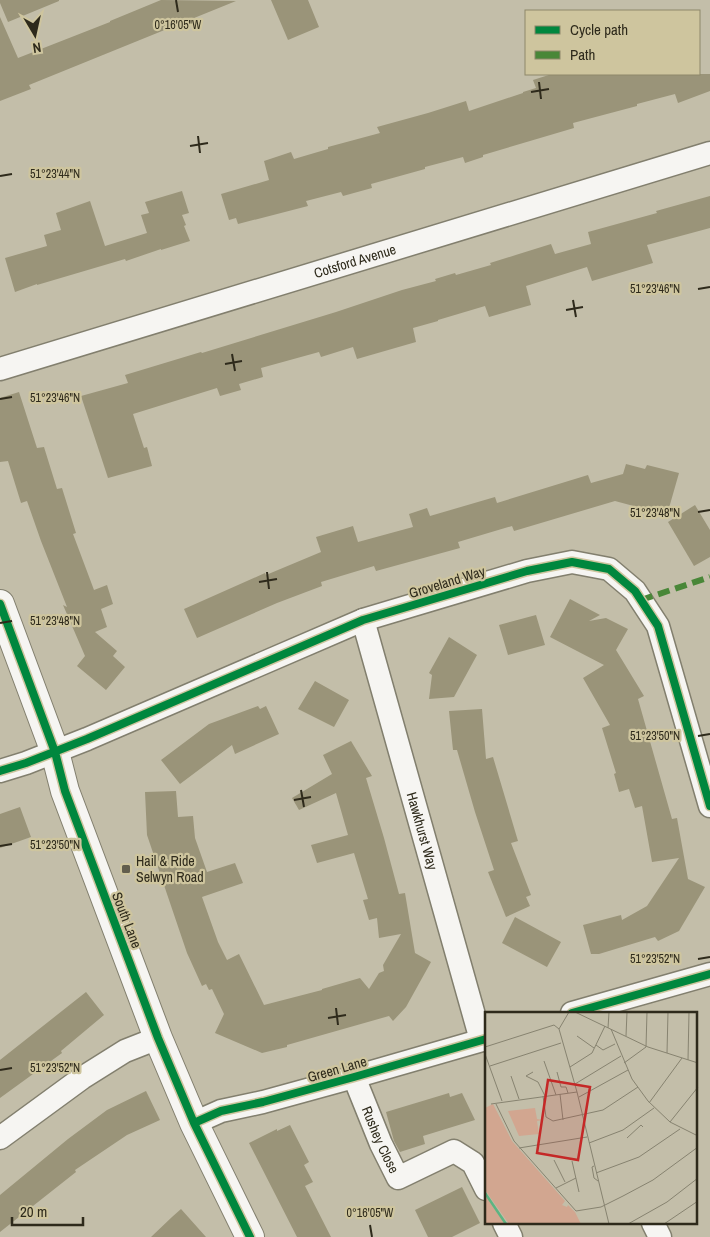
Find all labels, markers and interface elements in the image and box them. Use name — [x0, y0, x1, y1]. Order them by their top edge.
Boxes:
north arrow — [10, 10, 60, 60]
legend — [525, 10, 700, 75]
text: 0°16'05"W — [155, 17, 202, 33]
text: Cycle path — [570, 19, 628, 40]
text: N — [32, 38, 43, 57]
text: Path — [570, 44, 595, 65]
text: 51°23'44"N — [30, 166, 80, 182]
street label: Cotsford Avenue — [312, 240, 398, 282]
text: 51°23'46"N — [630, 281, 680, 297]
text: 51°23'46"N — [30, 390, 80, 406]
text: 51°23'48"N — [630, 505, 680, 521]
street label: Groveland Way — [407, 562, 488, 602]
text: 51°23'48"N — [30, 613, 80, 629]
text: 51°23'50"N — [630, 728, 680, 744]
street label: Hawkhurst Way — [403, 790, 442, 872]
text: 51°23'50"N — [30, 837, 80, 853]
place label: Hail & Ride Selwyn Road — [136, 852, 204, 886]
marker: Hail & Ride Selwyn Road — [120, 863, 132, 875]
street label: South Lane — [108, 889, 146, 951]
text: 51°23'52"N — [630, 951, 680, 967]
inset map — [485, 1012, 698, 1224]
street label: Green Lane — [305, 1052, 369, 1086]
text: 51°23'52"N — [30, 1060, 80, 1076]
street label: Rushey Close — [358, 1104, 403, 1176]
scale bar — [12, 1194, 84, 1226]
text: 20 m — [20, 1201, 47, 1222]
text: 0°16'05"W — [347, 1205, 394, 1221]

